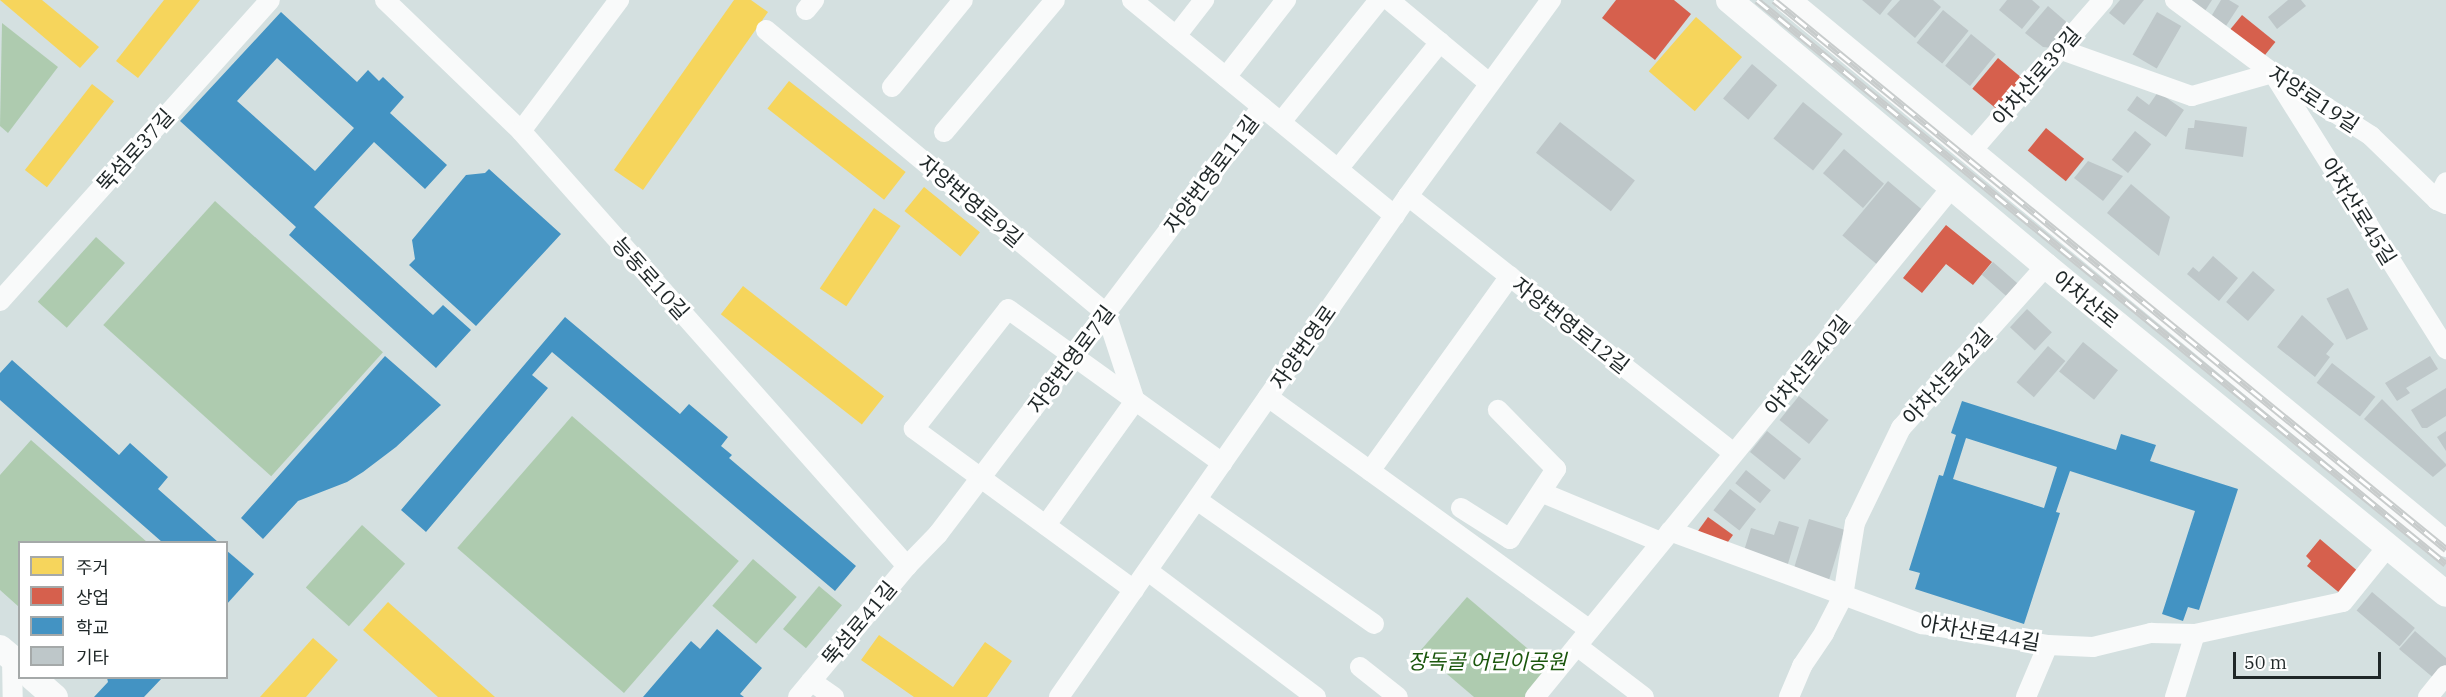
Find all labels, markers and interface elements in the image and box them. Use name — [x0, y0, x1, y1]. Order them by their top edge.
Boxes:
street label: 아차산로39길 — [1987, 22, 2085, 130]
street label: 자양로19길 — [2264, 61, 2364, 137]
street label: 뚝섬로37길 — [91, 103, 179, 197]
street label: 자양번영로11길 — [1158, 110, 1264, 238]
street label: 자양번영로9길 — [914, 150, 1028, 252]
street label: 아차산로45길 — [2316, 153, 2402, 269]
street label: 능동로10길 — [607, 231, 695, 325]
street label: 아차산로 — [2048, 265, 2124, 333]
street label: 자양번영로12길 — [1508, 272, 1634, 378]
street label: 자양번영로7길 — [1022, 300, 1120, 418]
street label: 자양번영로 — [1265, 300, 1341, 394]
street label: 아차산로40길 — [1759, 310, 1855, 420]
street label: 아차산로42길 — [1897, 322, 1997, 430]
legend — [18, 541, 228, 679]
text: 주거 — [76, 556, 109, 579]
street label: 뚝섬로41길 — [816, 576, 902, 670]
text: 상업 — [76, 586, 109, 609]
street label: 아차산로44길 — [1918, 609, 2042, 655]
text: 학교 — [76, 616, 109, 639]
scale bar — [2236, 640, 2384, 678]
text: 기타 — [76, 646, 109, 669]
park label: 장독골 어린이공원 — [1407, 648, 1567, 674]
text: 50 m — [2244, 651, 2287, 674]

